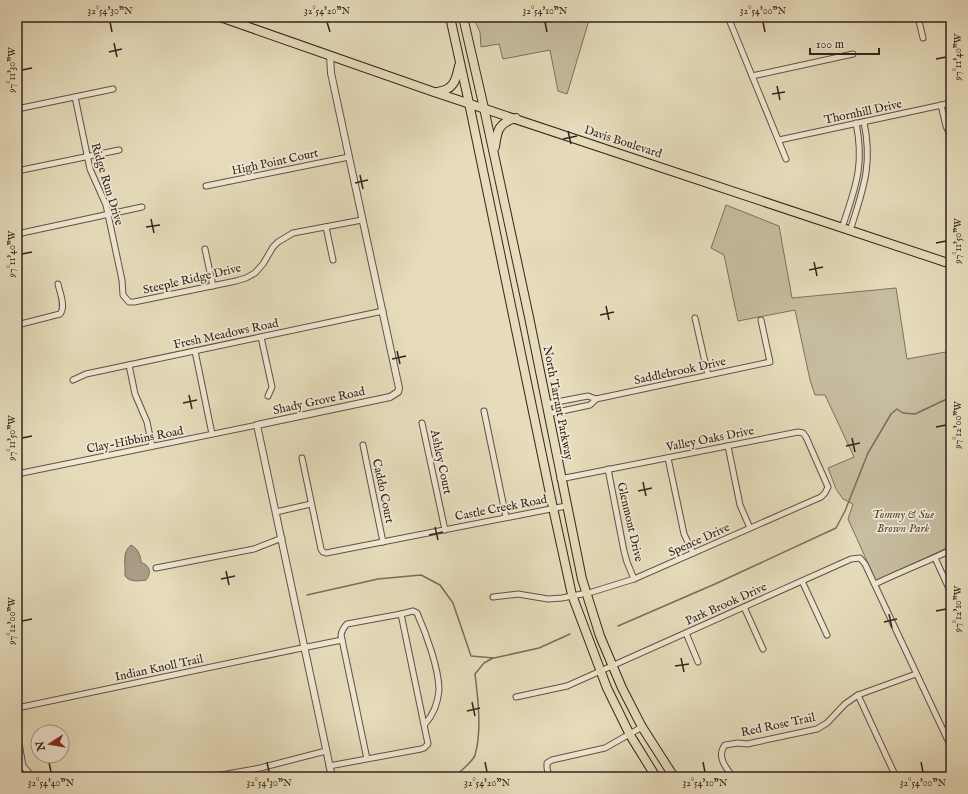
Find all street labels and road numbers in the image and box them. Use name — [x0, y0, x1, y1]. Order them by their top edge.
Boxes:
street label: Thornhill Drive — [823, 96, 904, 128]
street label: Davis Boulevard — [582, 122, 664, 162]
street label: Ridge Run Drive — [87, 141, 127, 228]
street label: High Point Court — [230, 145, 320, 179]
street label: Steeple Ridge Drive — [141, 260, 243, 299]
street label: Fresh Meadows Road — [172, 315, 280, 352]
street label: North Tarrant Parkway — [540, 345, 576, 461]
street label: Saddlebrook Drive — [633, 354, 728, 388]
street label: Shady Grove Road — [272, 384, 367, 418]
street label: Clay-Hibbins Road — [85, 423, 185, 457]
street label: Valley Oaks Drive — [664, 423, 756, 455]
street label: Ashley Court — [427, 427, 455, 496]
street label: Caddo Court — [369, 457, 397, 525]
street label: Glenmont Drive — [614, 481, 647, 564]
street label: Castle Creek Road — [454, 492, 549, 524]
street label: Spence Drive — [666, 520, 733, 561]
street label: Park Brook Drive — [683, 579, 770, 629]
street label: Indian Knoll Trail — [113, 651, 205, 685]
street label: Red Rose Trail — [740, 710, 817, 740]

